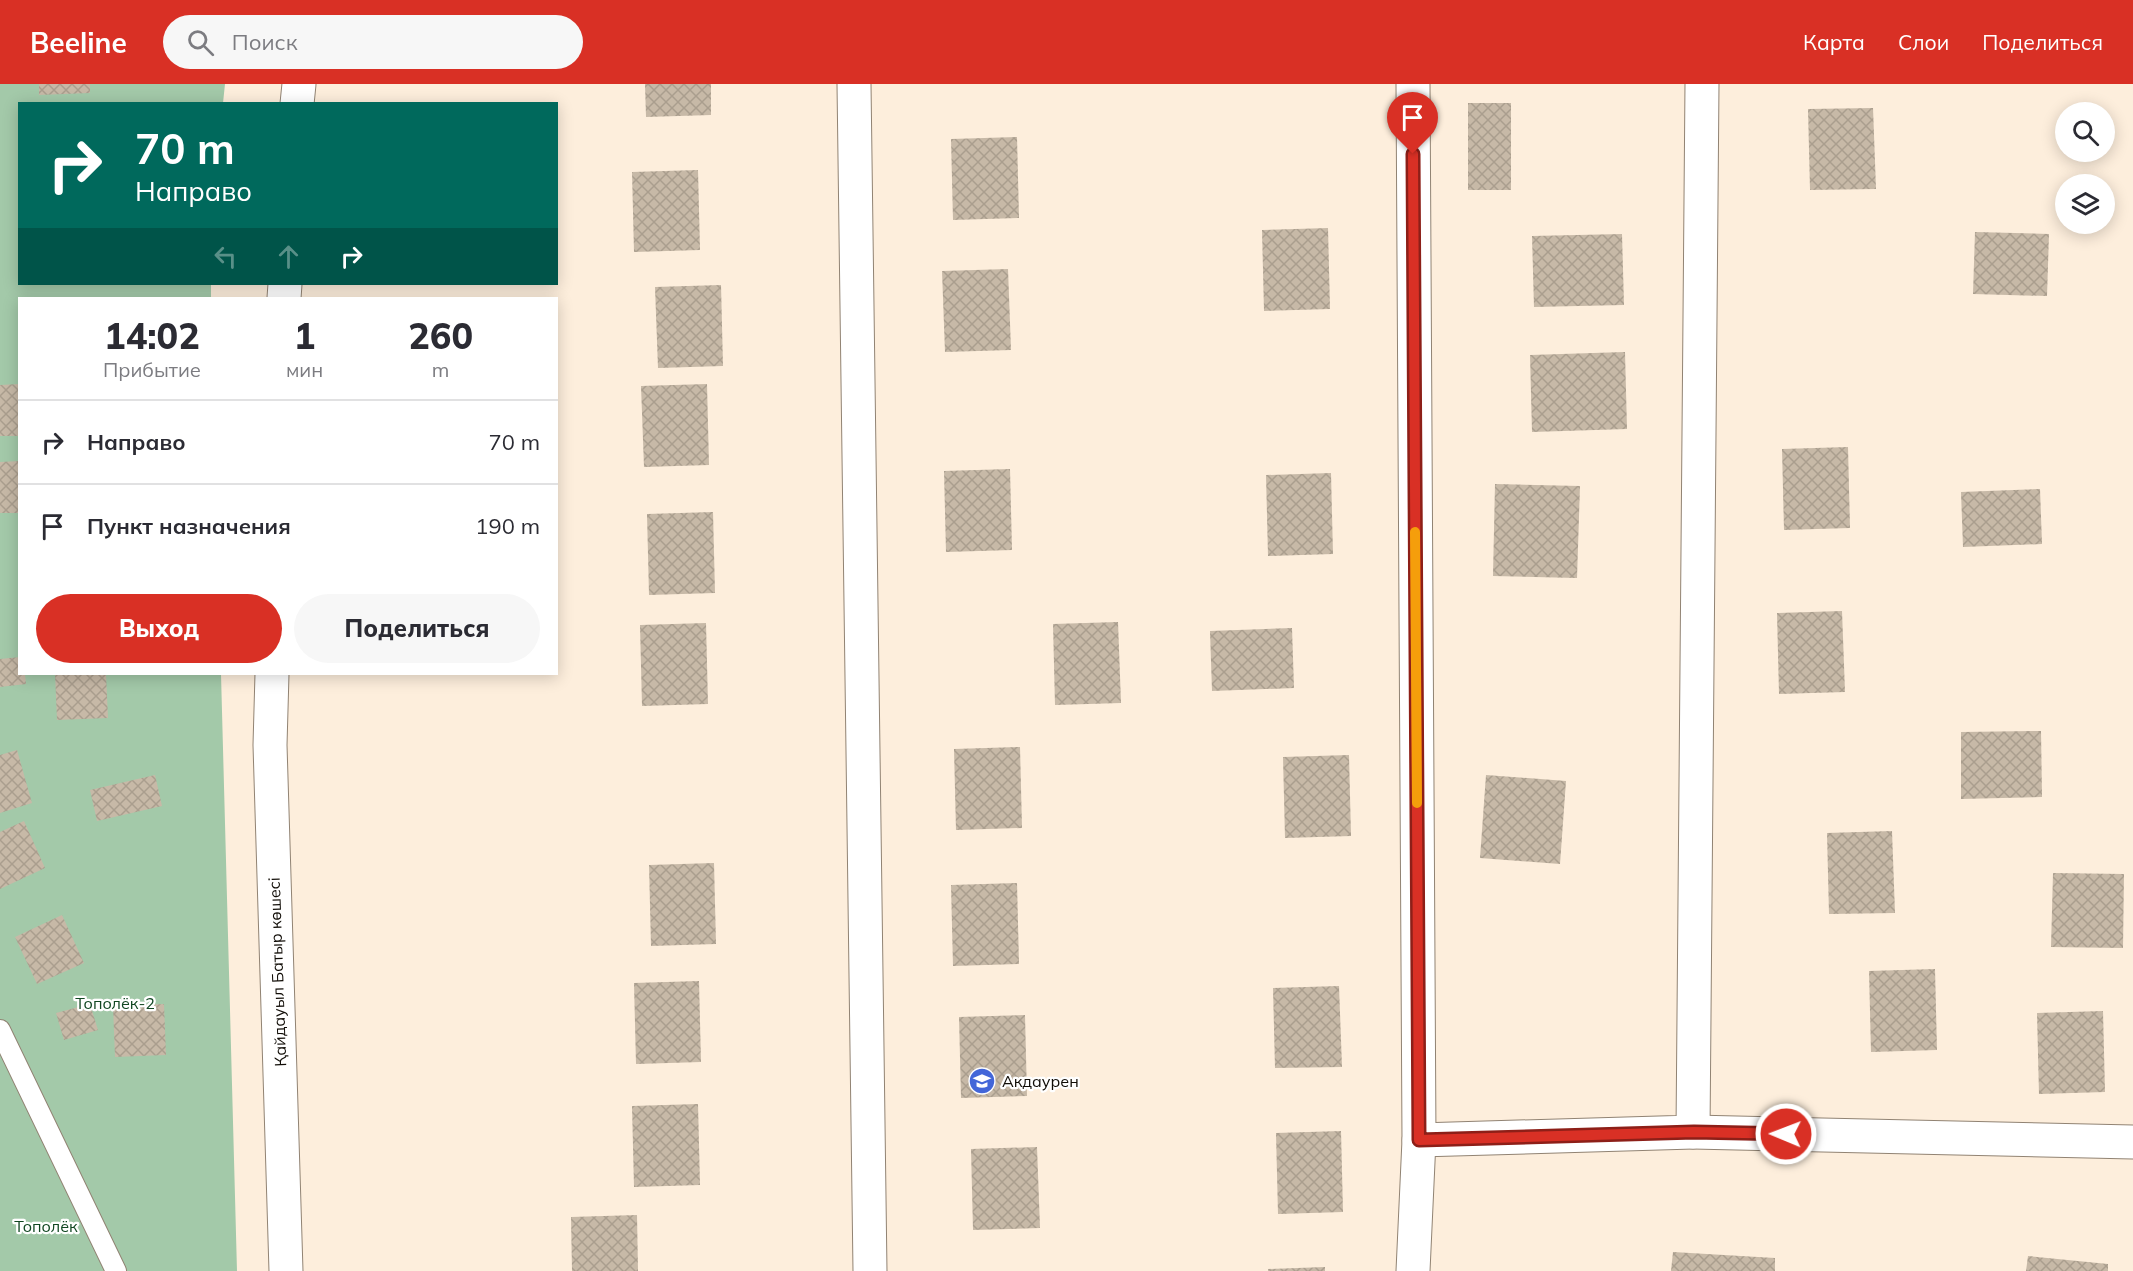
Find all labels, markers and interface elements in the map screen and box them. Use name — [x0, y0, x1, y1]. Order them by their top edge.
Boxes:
search box — [163, 15, 583, 69]
text: Beeline — [30, 25, 127, 60]
icon: search — [184, 26, 217, 59]
text: Поиск — [232, 28, 298, 56]
text: Карта — [1803, 29, 1865, 55]
text: Слои — [1898, 29, 1949, 55]
text: Поделиться — [1982, 29, 2103, 55]
pin — [1387, 92, 1438, 154]
icon: arrive — [1396, 101, 1429, 134]
map controls — [2055, 102, 2115, 234]
button: search — [2055, 102, 2115, 162]
text: 70 m — [135, 122, 235, 175]
icon: right — [36, 126, 114, 204]
text: Направо — [135, 174, 252, 208]
button: layers — [2055, 174, 2115, 234]
icon: left — [209, 240, 242, 273]
icon: ahead — [272, 240, 305, 273]
icon: right — [335, 240, 368, 273]
text: 14:02 — [104, 313, 200, 358]
text: 1 — [294, 313, 315, 358]
text: 260 — [408, 313, 473, 358]
text: Прибытие — [103, 357, 201, 382]
text: мин — [286, 357, 323, 382]
text: m — [432, 357, 449, 382]
icon: right — [36, 426, 69, 459]
text: Направо — [87, 428, 185, 456]
text: 70 m — [489, 428, 540, 456]
icon: arrive — [36, 510, 69, 543]
text: Пункт назначения — [87, 512, 291, 540]
text: 190 m — [475, 512, 540, 540]
button: Выход — [36, 594, 282, 663]
button: Поделиться — [294, 594, 540, 663]
street label: Қайдауыл Батыр көшесі — [264, 877, 290, 1067]
park label: Тополёк-2 — [75, 993, 155, 1013]
school or university icon: Акдаурен — [967, 1066, 997, 1096]
place label: Акдаурен — [1002, 1071, 1079, 1091]
position arrow — [1754, 1102, 1818, 1166]
park label: Тополёк — [14, 1216, 78, 1236]

